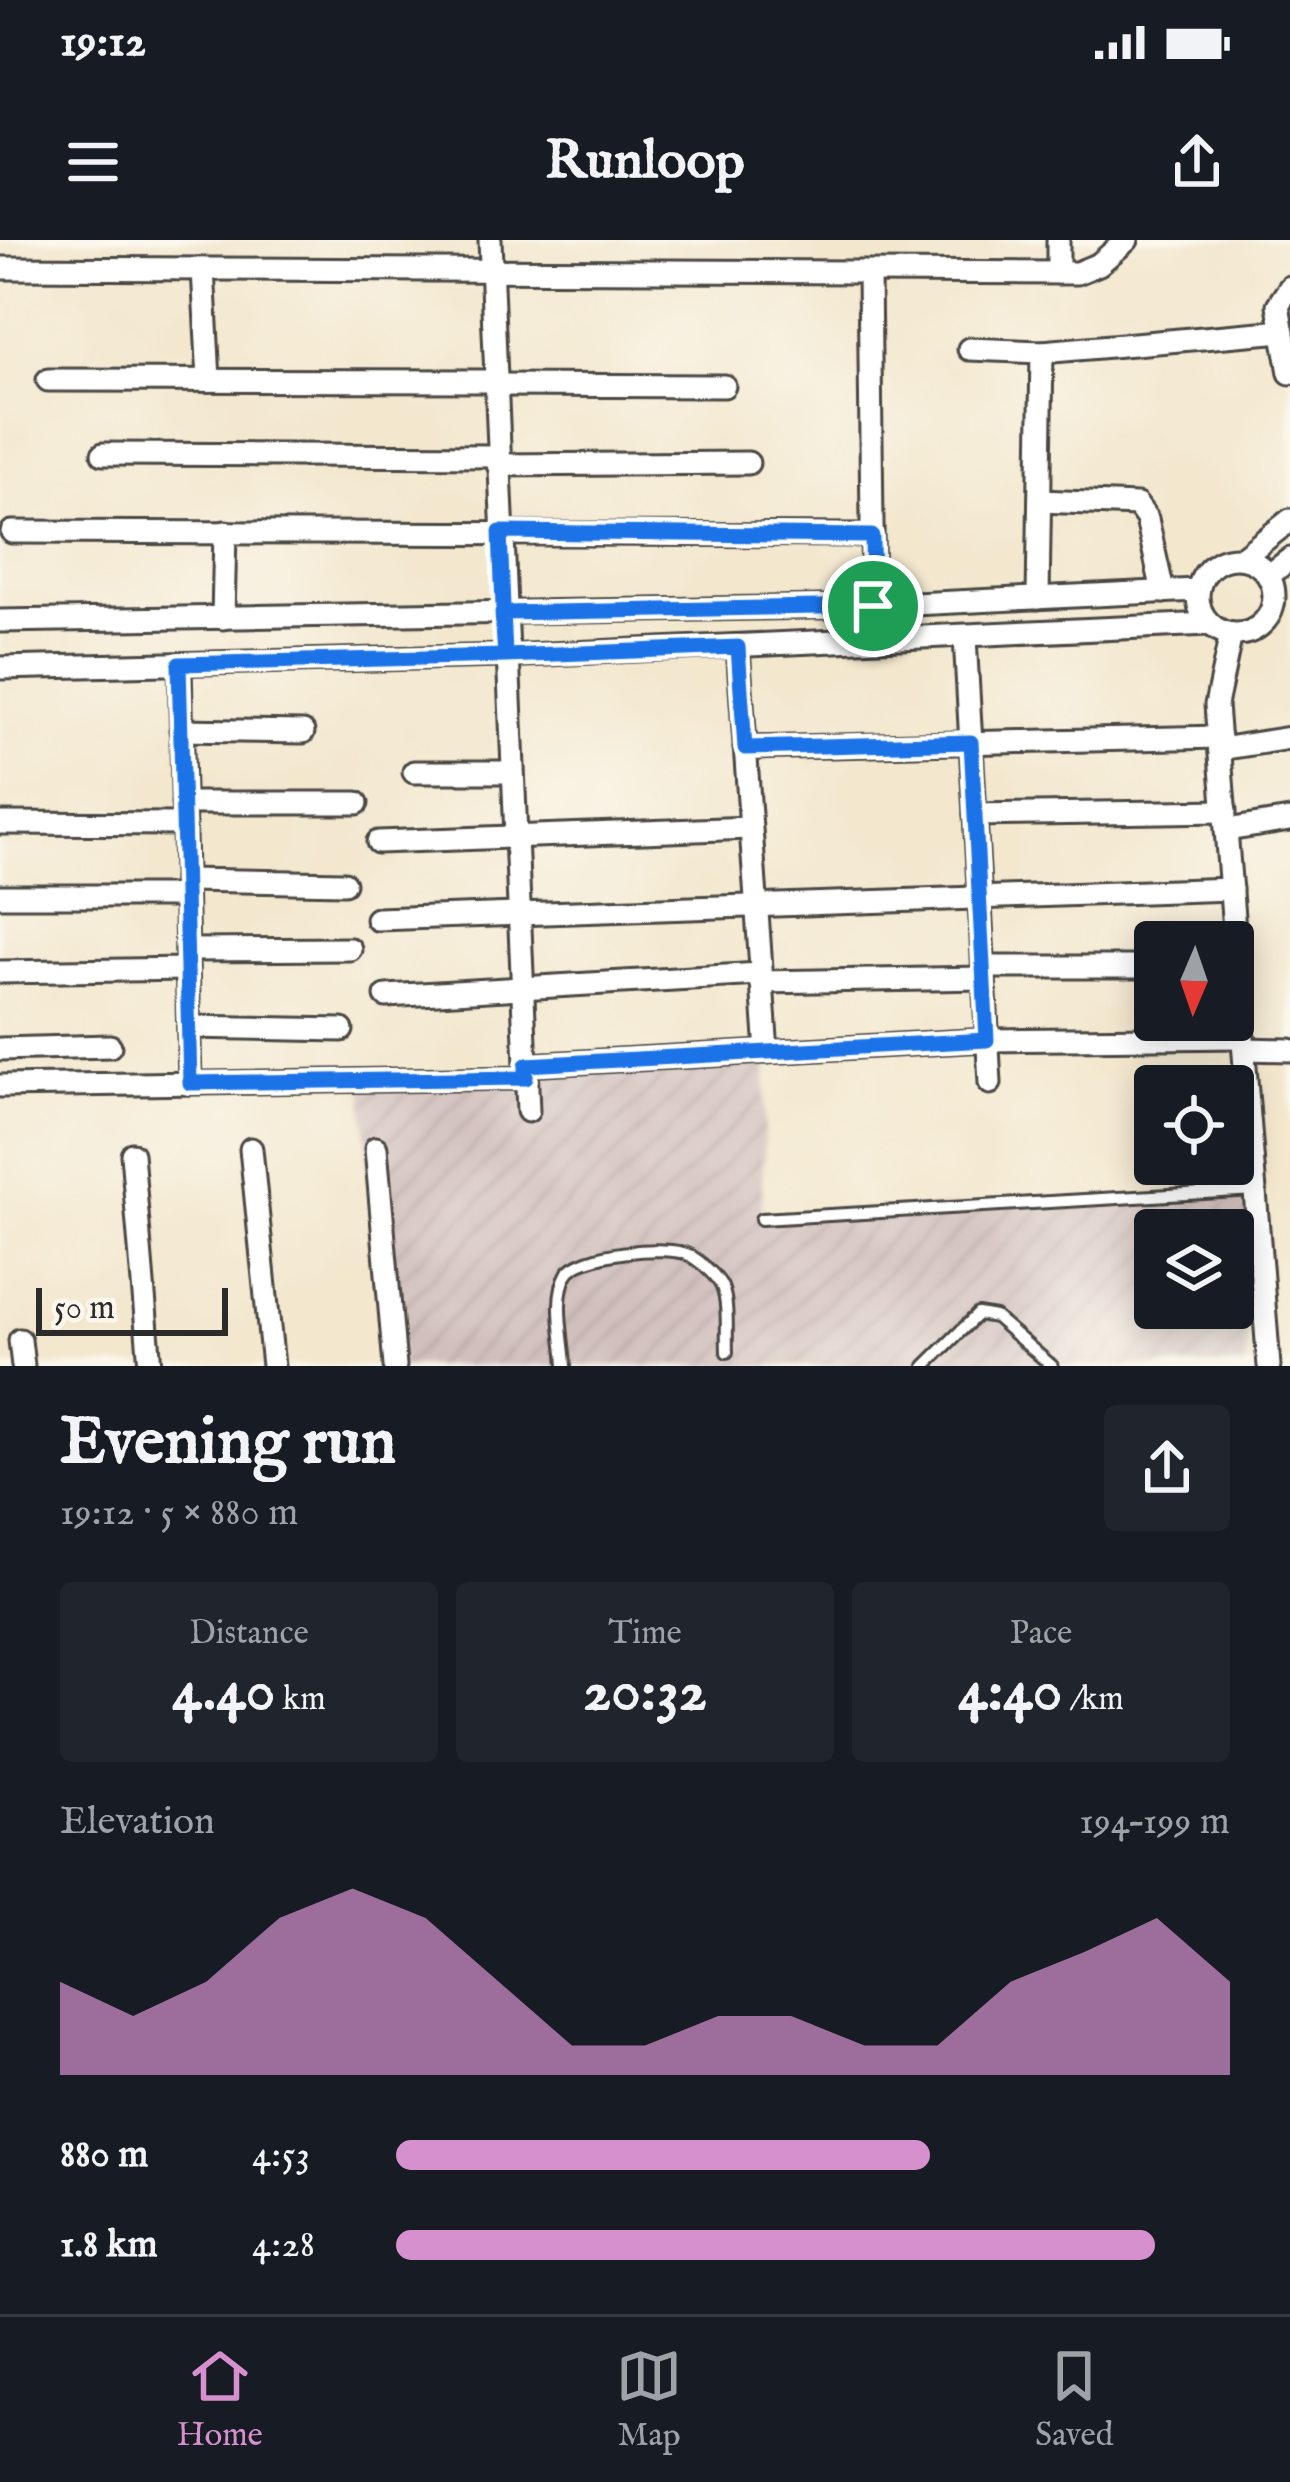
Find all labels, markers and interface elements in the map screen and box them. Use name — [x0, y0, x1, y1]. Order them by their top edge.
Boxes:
text: 19:12 — [60, 14, 146, 71]
text: Runloop — [545, 128, 745, 197]
icon: menu — [60, 129, 126, 195]
icon: share — [1164, 129, 1230, 195]
pin — [822, 555, 924, 657]
icon: arrive — [840, 573, 906, 639]
north arrow — [1134, 921, 1254, 1041]
map controls — [1134, 921, 1254, 1329]
button: locate — [1134, 1065, 1254, 1185]
button: layers — [1134, 1209, 1254, 1329]
scale bar — [36, 1282, 228, 1335]
text: 50 m — [54, 1288, 115, 1330]
text: Evening run — [60, 1402, 396, 1486]
button: share — [1104, 1405, 1230, 1531]
text: 19:12 · 5 × 880 m — [60, 1489, 298, 1538]
text: Distance — [189, 1613, 309, 1655]
text: Time — [608, 1613, 682, 1655]
text: Pace — [1010, 1613, 1072, 1655]
text: 4.40 — [172, 1655, 275, 1731]
text: 20:32 — [583, 1655, 707, 1731]
text: 4:40 — [958, 1655, 1062, 1731]
text: km — [275, 1679, 326, 1721]
text: /km — [1062, 1679, 1124, 1721]
text: Elevation — [60, 1798, 215, 1847]
text: 194–199 m — [1079, 1798, 1230, 1847]
text: 880 m — [60, 2131, 148, 2180]
text: 4:53 — [252, 2131, 310, 2180]
text: 1.8 km — [60, 2221, 158, 2270]
text: 4:28 — [252, 2221, 315, 2270]
tab: Home — [177, 2343, 263, 2457]
tab: Map — [616, 2343, 682, 2457]
tab: Saved — [1035, 2343, 1113, 2457]

